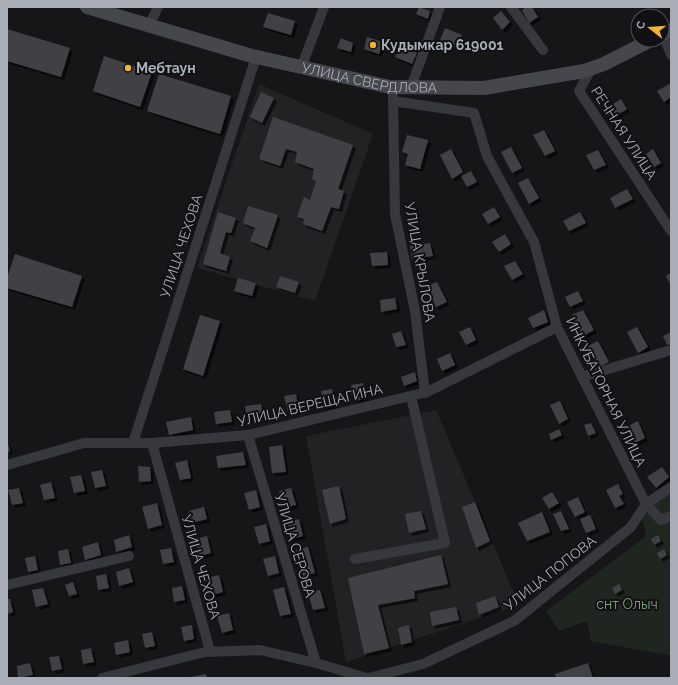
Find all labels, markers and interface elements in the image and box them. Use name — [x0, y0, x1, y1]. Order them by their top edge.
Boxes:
north arrow — [630, 8, 670, 48]
text: С — [634, 19, 648, 31]
place label: Кудымкар 619001 — [381, 37, 504, 53]
marker: Кудымкар 619001 — [368, 40, 378, 50]
street label: УЛИЦА СВЕРДЛОВА — [300, 59, 438, 96]
place label: Мебтаун — [136, 60, 196, 76]
marker: Мебтаун — [123, 63, 133, 73]
street label: РЕЧНАЯ УЛИЦА — [588, 83, 660, 183]
street label: УЛИЦА ЧЕХОВА — [157, 192, 205, 300]
street label: УЛИЦА КРЫЛОВА — [402, 201, 438, 324]
street label: ИНКУБАТОРНАЯ УЛИЦА — [563, 314, 650, 470]
street label: УЛИЦА ВЕРЕЩАГИНА — [236, 380, 385, 429]
street label: УЛИЦА СЕРОВА — [272, 491, 319, 600]
street label: УЛИЦА ЧЕХОВА — [178, 513, 224, 622]
street label: УЛИЦА ПОПОВА — [501, 532, 599, 614]
park label: снт Олыч — [596, 596, 658, 612]

